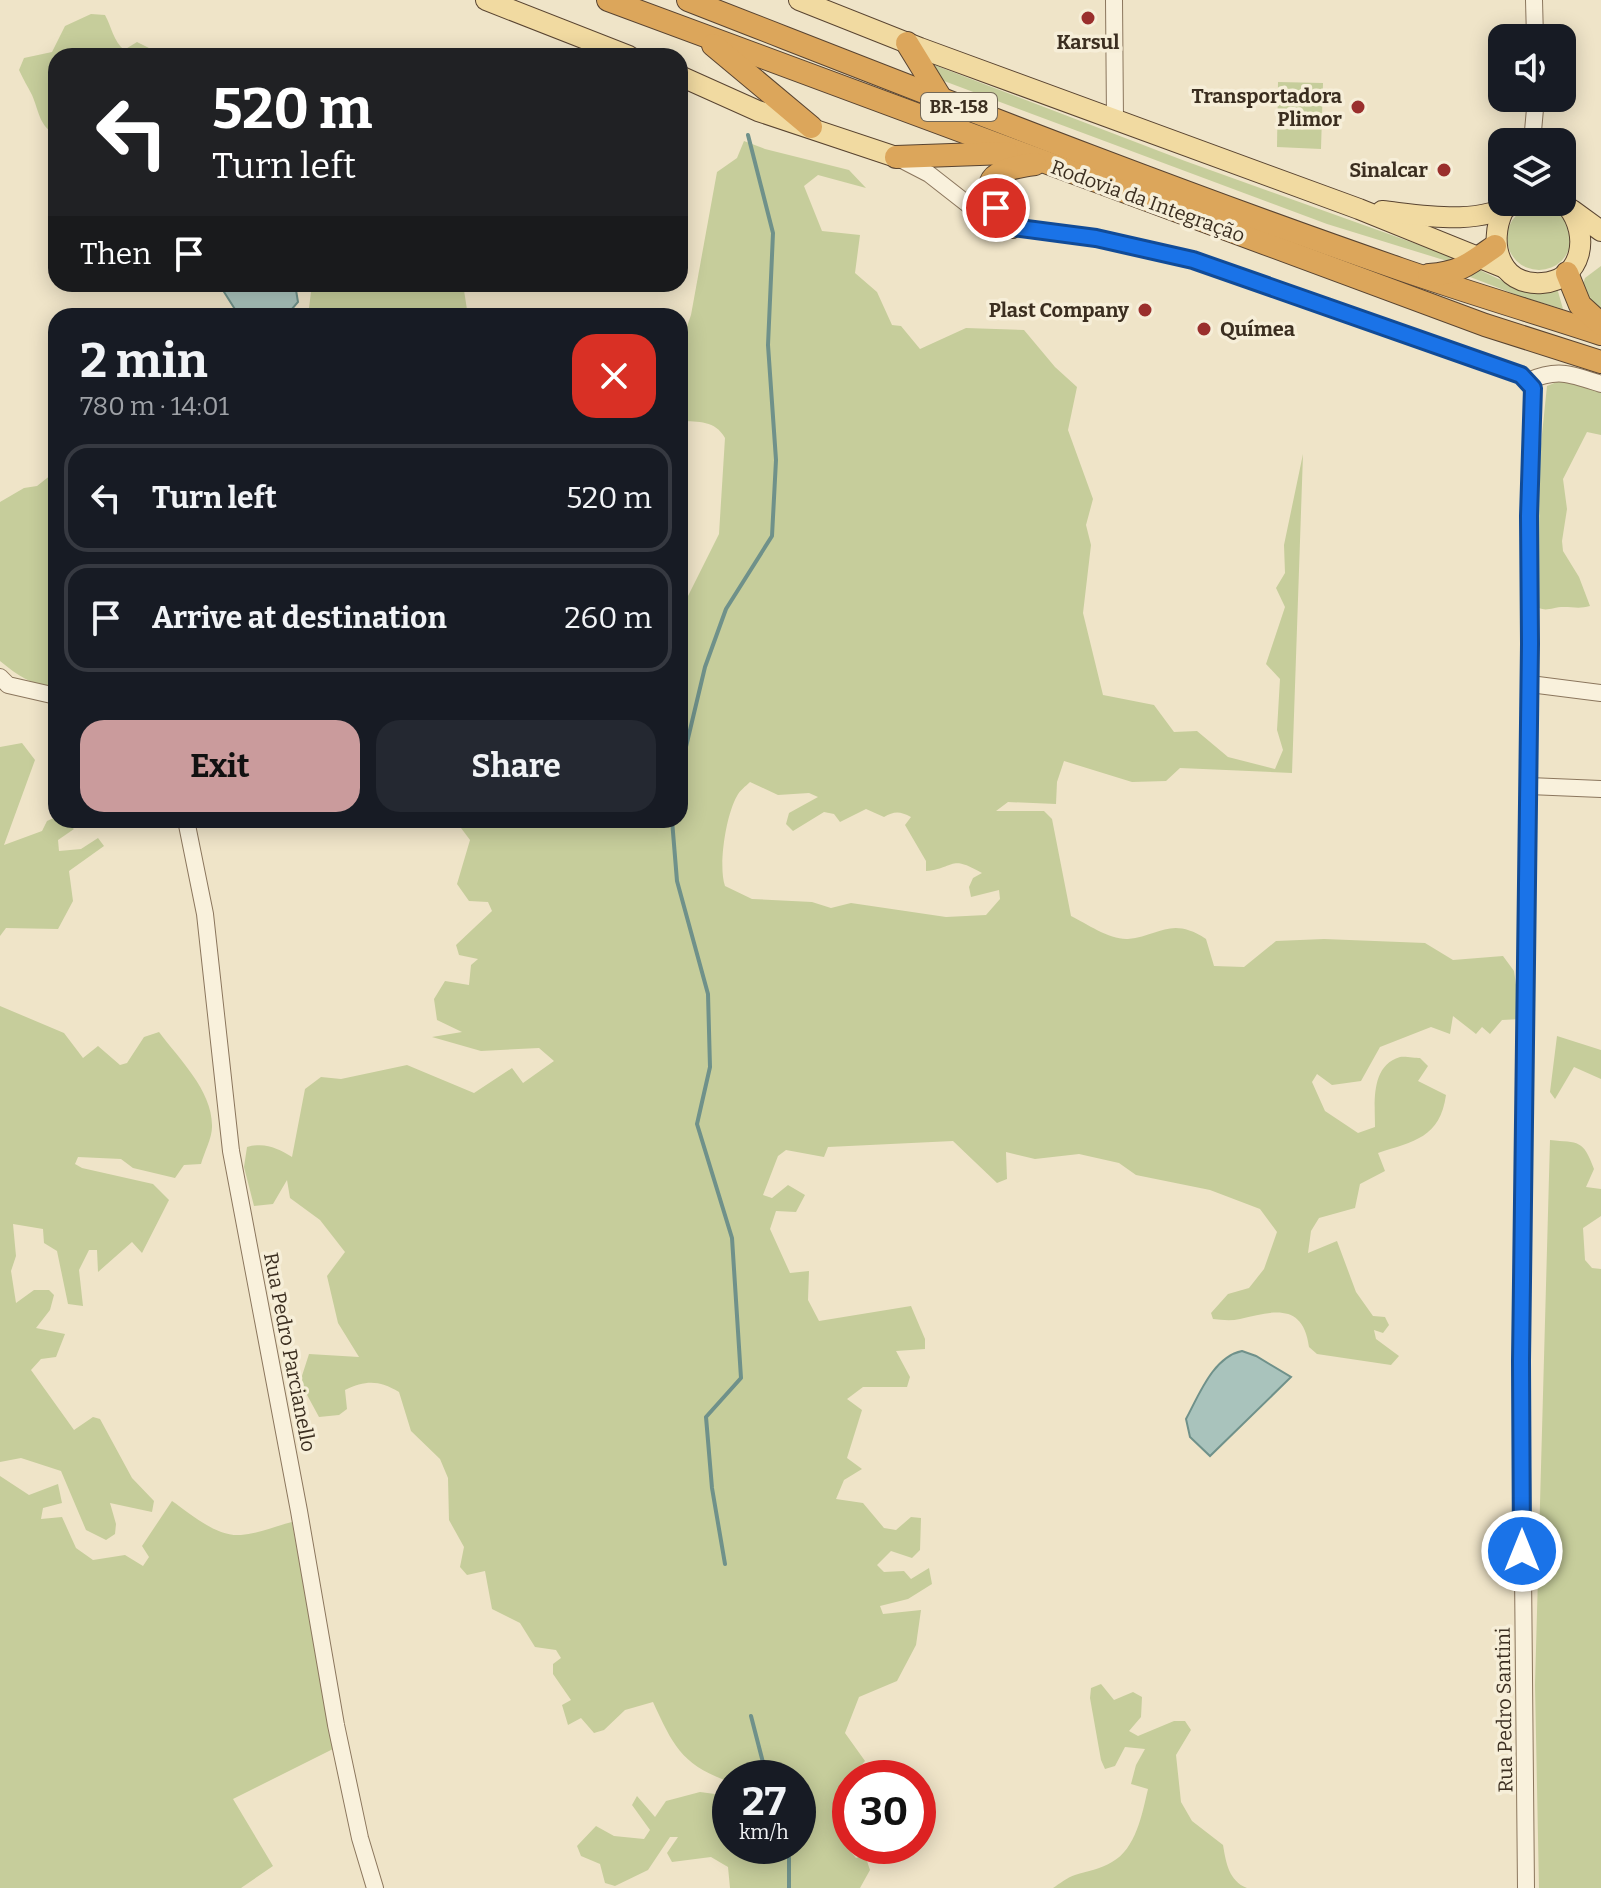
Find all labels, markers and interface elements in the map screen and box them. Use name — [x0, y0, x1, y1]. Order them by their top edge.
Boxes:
marker: Karsul — [1079, 9, 1097, 27]
map controls — [1488, 24, 1576, 216]
button: sound — [1488, 24, 1576, 112]
place label: Karsul — [1057, 30, 1119, 54]
text: 520 m — [212, 76, 372, 143]
icon: left — [80, 80, 184, 184]
place label: Transportadora Plimor — [1192, 84, 1343, 131]
road number: BR-158 — [921, 93, 997, 121]
marker: Transportadora Plimor — [1349, 98, 1367, 116]
button: layers — [1488, 128, 1576, 216]
text: Turn left — [212, 144, 356, 188]
street label: Rodovia da Integração — [1048, 155, 1248, 247]
place label: Sinalcar — [1349, 158, 1429, 182]
marker: Sinalcar — [1435, 161, 1453, 179]
pin — [962, 174, 1030, 242]
icon: arrive — [974, 186, 1018, 230]
icon: arrive — [167, 232, 211, 276]
text: Then — [80, 236, 151, 272]
place label: Plast Company — [989, 298, 1130, 322]
marker: Plast Company — [1136, 301, 1154, 319]
place label: Químea — [1220, 317, 1295, 341]
marker: Químea — [1195, 320, 1213, 338]
text: 2 min — [80, 332, 208, 390]
button: close — [572, 334, 656, 418]
text: 780 m · 14:01 — [80, 391, 229, 422]
icon: left — [84, 476, 128, 520]
text: Turn left — [152, 480, 277, 516]
text: 520 m — [566, 480, 652, 516]
icon: arrive — [84, 596, 128, 640]
text: Arrive at destination — [152, 600, 447, 636]
text: 260 m — [564, 600, 652, 636]
button: Exit — [80, 720, 360, 812]
button: Share — [376, 720, 656, 812]
street label: Rua Pedro Parcianello — [259, 1250, 321, 1454]
position arrow — [1480, 1509, 1564, 1593]
street label: Rua Pedro Santini — [1491, 1627, 1517, 1793]
speed limit sign: 30 — [832, 1760, 936, 1864]
text: 27 — [742, 1778, 786, 1826]
text: km/h — [739, 1820, 789, 1844]

